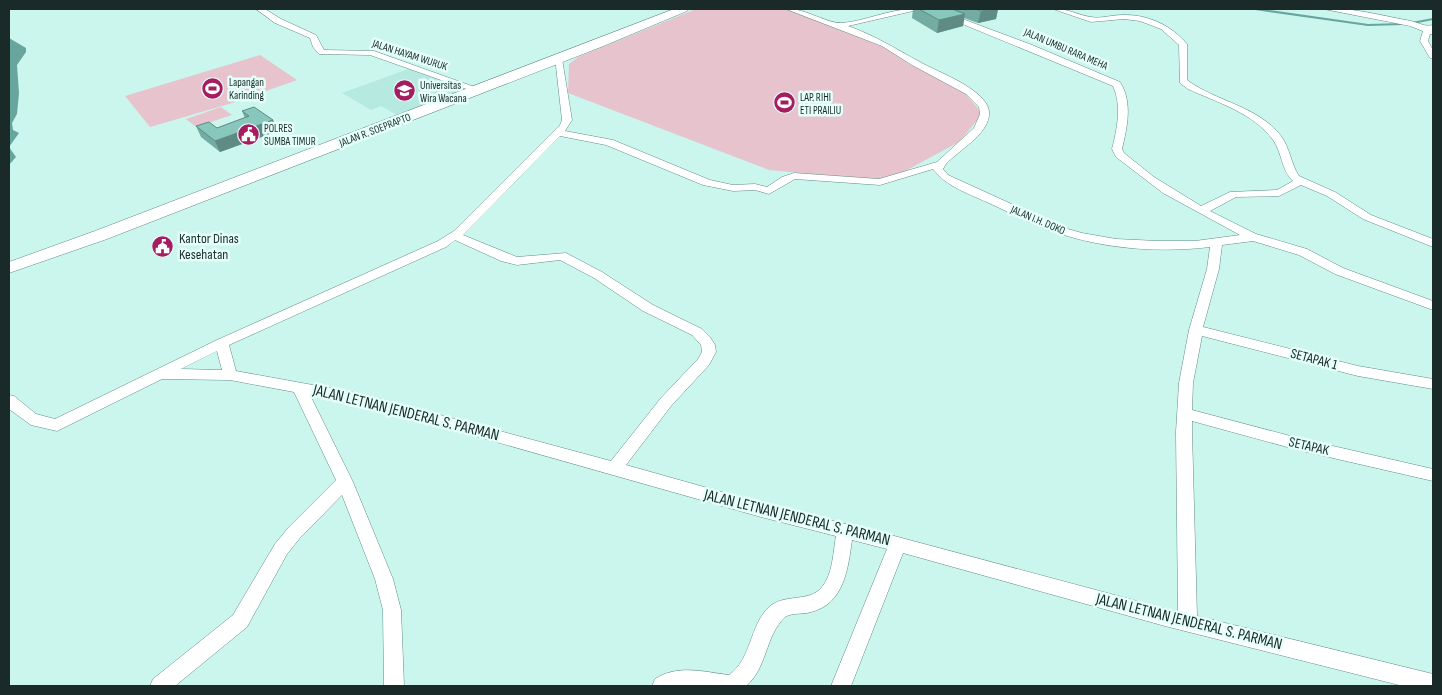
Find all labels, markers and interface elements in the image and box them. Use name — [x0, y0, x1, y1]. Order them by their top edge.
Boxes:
street label: JALAN UMBU RARA MEHA — [1021, 25, 1110, 73]
street label: JALAN HAYAM WURUK — [370, 36, 449, 73]
sports icon: Lapangan Karinding — [201, 76, 225, 100]
place label: Lapangan Karinding — [229, 76, 264, 102]
school or university icon: Universitas Wira Wacana — [392, 79, 416, 103]
place label: Universitas Wira Wacana — [420, 79, 467, 105]
sports icon: LAP. RIHI ETI PRAILIU — [772, 91, 796, 115]
place label: LAP. RIHI ETI PRAILIU — [800, 91, 841, 117]
street label: JALAN R. SOEPRAPTO — [337, 110, 413, 150]
public building icon: POLRES SUMBA TIMUR — [236, 122, 260, 146]
place label: POLRES SUMBA TIMUR — [264, 122, 316, 148]
street label: JALAN I.H. DOKO — [1008, 202, 1067, 237]
place label: Kantor Dinas Kesehatan — [179, 230, 239, 263]
public building icon: Kantor Dinas Kesehatan — [151, 234, 175, 258]
street label: SETAPAK 1 — [1289, 345, 1339, 373]
street label: JALAN LETNAN JENDERAL S. PARMAN — [310, 380, 501, 445]
street label: SETAPAK — [1287, 433, 1331, 459]
street label: JALAN LETNAN JENDERAL S. PARMAN — [701, 485, 892, 550]
street label: JALAN LETNAN JENDERAL S. PARMAN — [1093, 589, 1284, 654]

